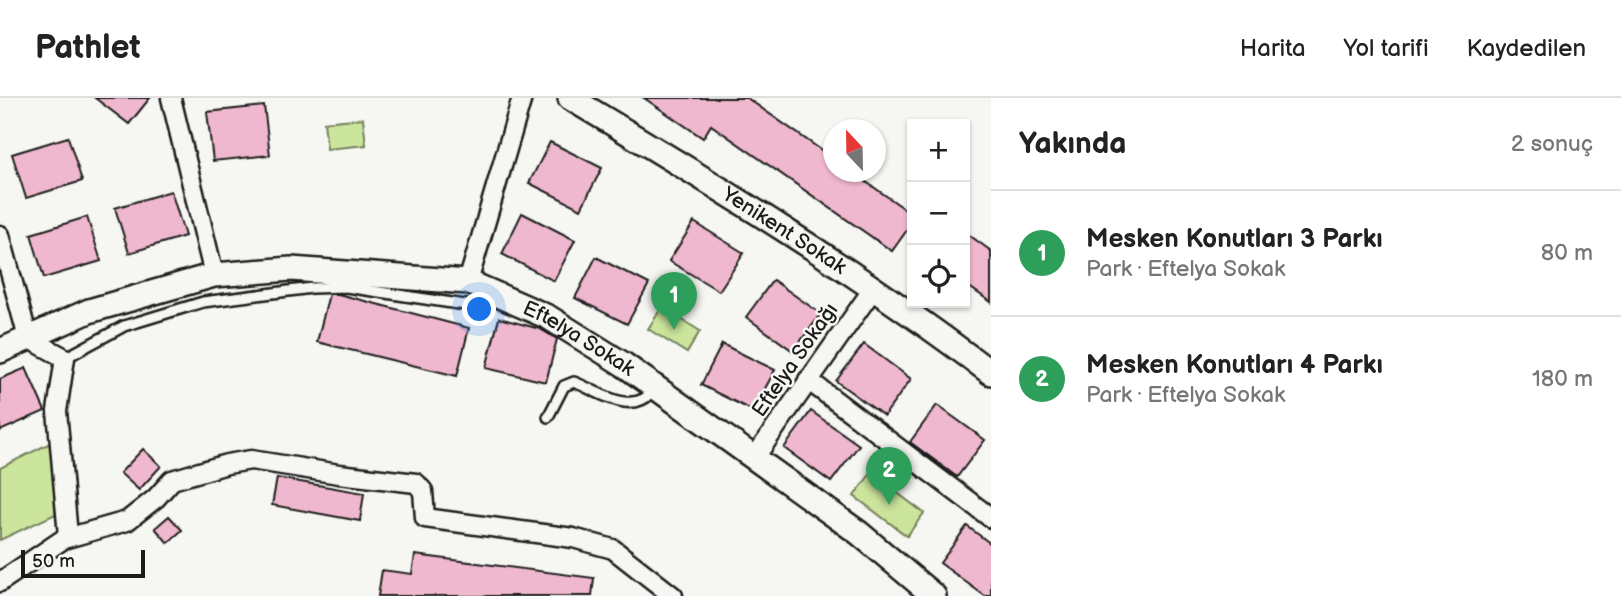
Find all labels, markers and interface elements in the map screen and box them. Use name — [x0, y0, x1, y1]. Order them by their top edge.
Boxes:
text: Pathlet — [35, 28, 140, 68]
text: Harita — [1240, 34, 1305, 63]
text: Yol tarifi — [1343, 34, 1429, 63]
text: Kaydedilen — [1467, 34, 1586, 63]
north arrow — [823, 119, 886, 182]
map controls — [907, 119, 970, 308]
button: + — [907, 119, 970, 182]
text: Yakında — [1019, 126, 1126, 162]
text: 2 sonuç — [1511, 130, 1593, 158]
street label: Yenikent Sokak — [717, 181, 852, 280]
button: − — [907, 182, 970, 245]
text: Mesken Konutları 3 Parkı — [1086, 224, 1383, 255]
text: 1 — [1037, 239, 1047, 267]
text: 80 m — [1541, 239, 1593, 267]
button: locate — [907, 245, 970, 308]
text: Park · Eftelya Sokak — [1086, 255, 1285, 283]
pin: 1 — [651, 272, 697, 330]
your location — [462, 292, 496, 326]
street label: Eftelya Sokak — [519, 295, 641, 381]
street label: Eftelya Sokağı — [747, 298, 843, 422]
text: Mesken Konutları 4 Parkı — [1086, 350, 1383, 381]
text: 2 — [1035, 365, 1049, 393]
text: 180 m — [1532, 365, 1593, 393]
text: Park · Eftelya Sokak — [1086, 381, 1285, 409]
pin: 2 — [866, 447, 912, 505]
scale bar — [21, 547, 145, 579]
text: 50 m — [32, 550, 75, 573]

